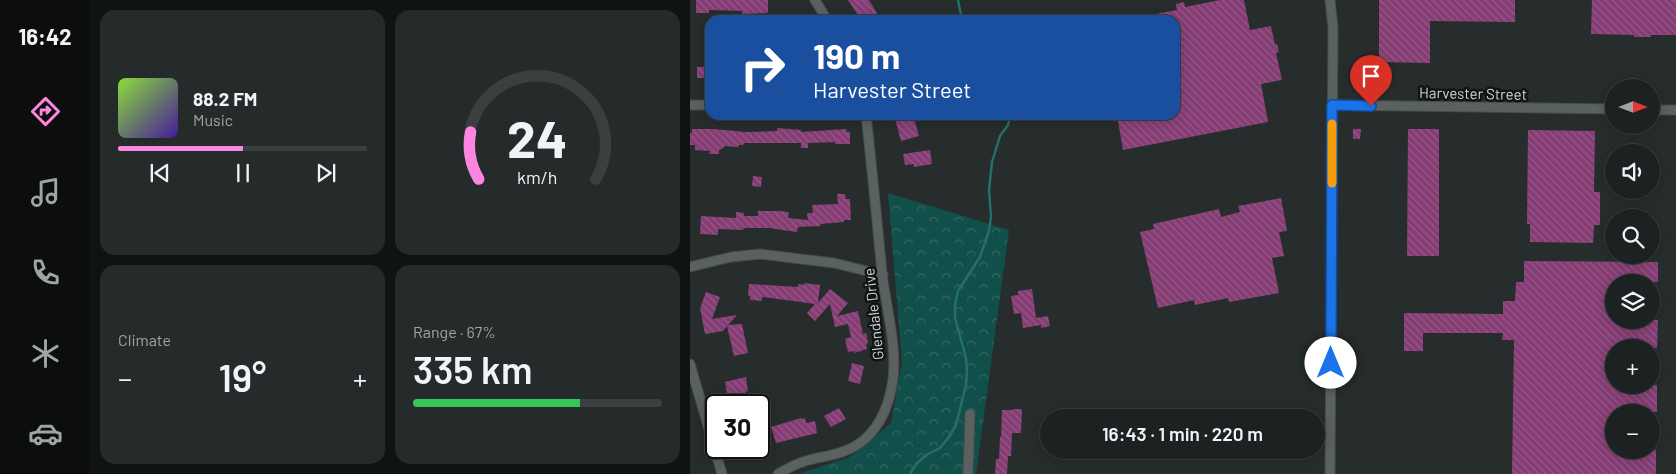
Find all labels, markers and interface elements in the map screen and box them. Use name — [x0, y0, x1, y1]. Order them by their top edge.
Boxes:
text: 16:42 — [18, 23, 72, 49]
text: 190 m — [813, 34, 900, 76]
icon: right — [730, 35, 795, 100]
pin — [1350, 55, 1392, 106]
icon: arrive — [1357, 62, 1385, 90]
text: Harvester Street — [813, 76, 971, 102]
north arrow — [1605, 79, 1660, 134]
map controls — [1605, 79, 1660, 459]
street label: Harvester Street — [1419, 83, 1527, 103]
text: 88.2 FM — [193, 87, 257, 110]
icon: directions — [28, 94, 63, 129]
text: 24 — [507, 106, 568, 168]
text: Music — [193, 110, 233, 129]
button: sound — [1605, 144, 1660, 199]
icon: previous — [146, 159, 174, 187]
icon: pause — [229, 159, 257, 187]
icon: next — [312, 159, 340, 187]
text: km/h — [517, 166, 558, 188]
icon: music — [28, 175, 63, 210]
button: search — [1605, 209, 1660, 264]
icon: phone — [28, 255, 63, 290]
street label: Glendale Drive — [859, 267, 887, 361]
button: layers — [1605, 274, 1660, 329]
text: Range · 67% — [413, 322, 496, 341]
text: Climate — [118, 330, 171, 349]
icon: climate — [28, 336, 63, 371]
position arrow — [1304, 336, 1356, 388]
button: + — [1605, 339, 1660, 394]
text: 335 km — [413, 346, 532, 392]
text: 19° — [219, 354, 266, 400]
text: − — [118, 361, 132, 395]
text: + — [353, 361, 367, 395]
speed limit sign: 30 — [705, 394, 770, 459]
button: − — [1605, 404, 1660, 459]
icon: car — [28, 416, 63, 451]
text: 16:43 · 1 min · 220 m — [1102, 422, 1263, 445]

